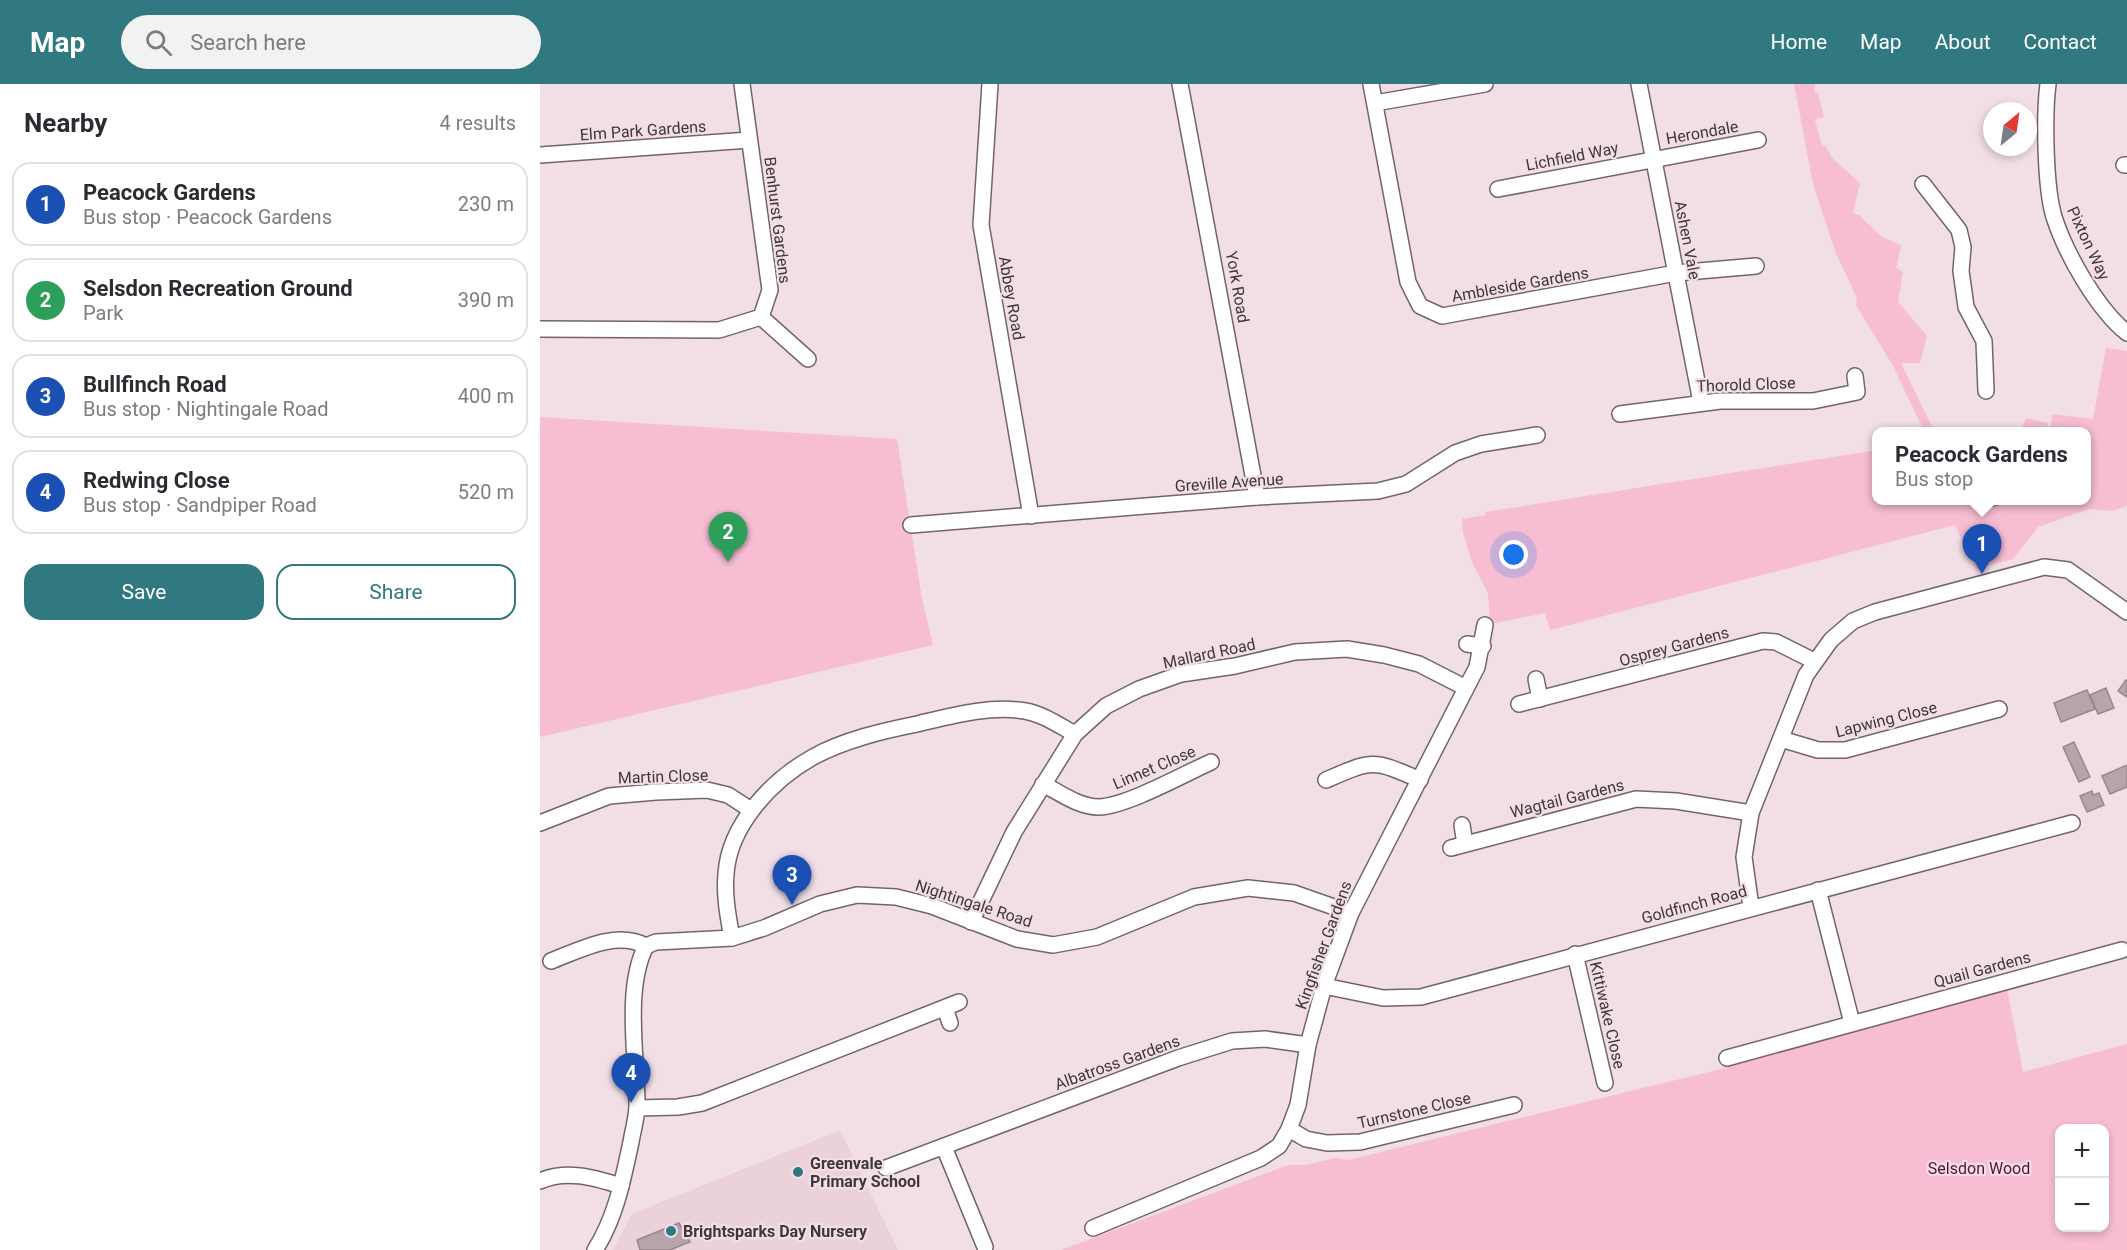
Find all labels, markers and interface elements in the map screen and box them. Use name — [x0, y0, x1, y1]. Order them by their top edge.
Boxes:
search box — [121, 15, 541, 69]
text: Map — [30, 26, 85, 59]
icon: search — [142, 26, 175, 59]
text: Search here — [190, 30, 306, 55]
text: Home — [1771, 30, 1827, 54]
text: Map — [1860, 30, 1902, 54]
text: About — [1935, 30, 1991, 54]
text: Contact — [2024, 30, 2097, 54]
north arrow — [1983, 102, 2037, 156]
text: Nearby — [24, 108, 107, 138]
text: 4 results — [440, 111, 516, 135]
street label: Elm Park Gardens — [579, 117, 707, 144]
street label: Herondale — [1664, 117, 1740, 148]
street label: Lichfield Way — [1524, 138, 1620, 175]
street label: Benhurst Gardens — [760, 156, 795, 284]
text: Peacock Gardens — [83, 180, 256, 205]
text: 1 — [40, 192, 51, 216]
text: 230 m — [458, 192, 514, 216]
street label: Ashen Vale — [1671, 199, 1704, 281]
street label: Pixton Way — [2063, 203, 2114, 283]
text: Bus stop · Peacock Gardens — [83, 205, 332, 229]
street label: York Road — [1222, 250, 1253, 324]
street label: Abbey Road — [995, 255, 1028, 342]
street label: Ambleside Gardens — [1450, 263, 1590, 306]
text: Selsdon Recreation Ground — [83, 276, 353, 301]
text: 2 — [40, 288, 51, 312]
text: 390 m — [458, 288, 514, 312]
text: Park — [83, 301, 123, 325]
text: Bullfinch Road — [83, 372, 227, 397]
street label: Thorold Close — [1696, 373, 1796, 396]
text: 3 — [40, 384, 51, 408]
text: 400 m — [458, 384, 514, 408]
text: Bus stop · Nightingale Road — [83, 397, 328, 421]
popup — [1872, 427, 2091, 505]
text: Peacock Gardens — [1895, 442, 2068, 467]
text: Bus stop — [1895, 467, 1973, 491]
text: Redwing Close — [83, 468, 230, 493]
street label: Greville Avenue — [1174, 469, 1284, 496]
text: 4 — [40, 480, 51, 504]
text: 520 m — [458, 480, 514, 504]
text: Bus stop · Sandpiper Road — [83, 493, 317, 517]
pin: 2 — [708, 512, 747, 562]
pin: 1 — [1962, 524, 2002, 574]
your location — [1499, 540, 1528, 569]
button: Save — [24, 564, 264, 620]
button: Share — [276, 564, 516, 620]
street label: Osprey Gardens — [1617, 623, 1731, 670]
street label: Mallard Road — [1161, 634, 1257, 673]
street label: Lapwing Close — [1833, 698, 1939, 741]
street label: Linnet Close — [1110, 742, 1198, 793]
street label: Martin Close — [617, 765, 709, 788]
street label: Wagtail Gardens — [1508, 775, 1626, 822]
pin: 3 — [772, 856, 812, 905]
street label: Nightingale Road — [913, 876, 1035, 931]
street label: Kingfisher Gardens — [1291, 878, 1355, 1012]
street label: Goldfinch Road — [1639, 881, 1749, 928]
street label: Quail Gardens — [1931, 947, 2033, 992]
street label: Kittiwake Close — [1586, 960, 1629, 1071]
street label: Albatross Gardens — [1052, 1031, 1182, 1094]
pin: 4 — [612, 1054, 650, 1103]
street label: Turnstone Close — [1356, 1088, 1473, 1133]
map controls — [2055, 1124, 2109, 1232]
button: + — [2055, 1124, 2109, 1178]
place label: Greenvale Primary School — [810, 1154, 920, 1191]
park label: Selsdon Wood — [1928, 1159, 2030, 1178]
marker: Greenvale Primary School — [791, 1165, 805, 1179]
button: − — [2055, 1178, 2109, 1232]
place label: Brightsparks Day Nursery — [683, 1222, 868, 1241]
marker: Brightsparks Day Nursery — [664, 1224, 678, 1238]

